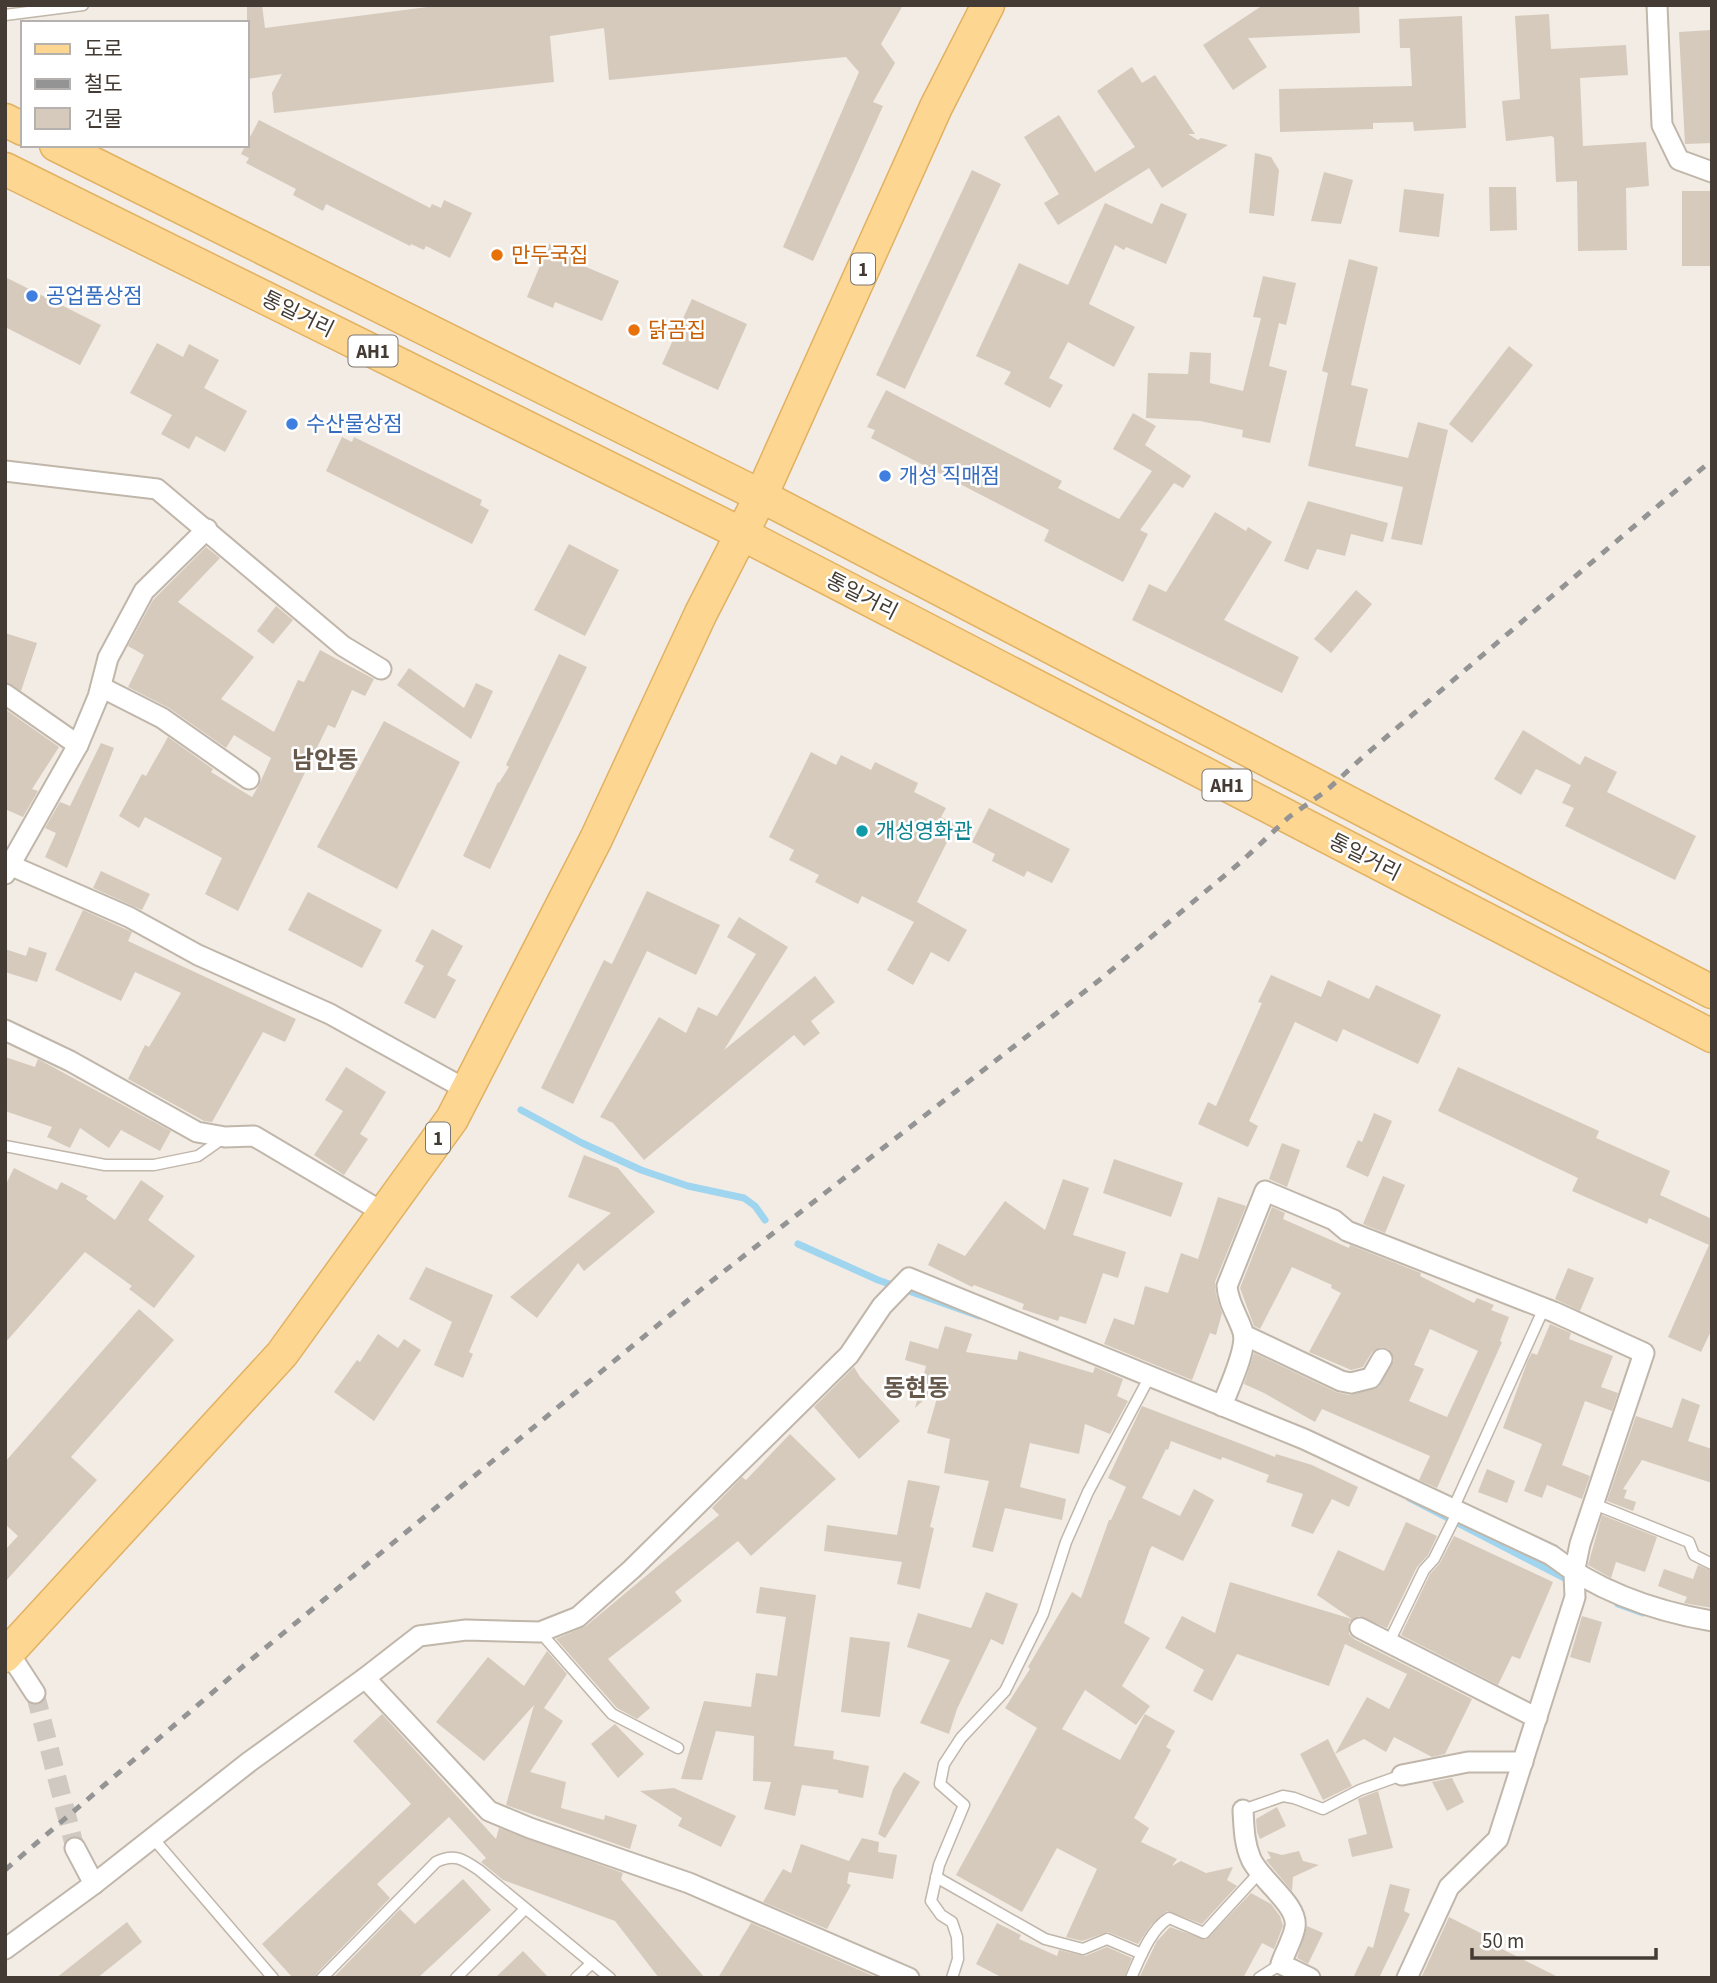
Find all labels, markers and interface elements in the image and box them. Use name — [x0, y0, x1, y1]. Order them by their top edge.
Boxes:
legend — [21, 21, 248, 147]
text: 도로 — [84, 34, 123, 64]
text: 철도 — [84, 69, 123, 99]
text: 건물 — [84, 104, 123, 134]
place label: 만두국집 — [511, 240, 588, 270]
marker: 만두국집 — [489, 247, 505, 263]
road number: 1 — [851, 254, 875, 284]
place label: 공업품상점 — [46, 281, 143, 311]
street label: 통일거리 — [257, 284, 339, 344]
marker: 공업품상점 — [24, 288, 40, 304]
place label: 닭곰집 — [648, 315, 706, 345]
marker: 닭곰집 — [626, 322, 642, 338]
road number: AH1 — [348, 336, 398, 366]
place label: 수산물상점 — [306, 409, 403, 439]
marker: 수산물상점 — [284, 416, 300, 432]
place label: 개성 직매점 — [899, 461, 1000, 491]
marker: 개성 직매점 — [877, 468, 893, 484]
street label: 통일거리 — [821, 565, 903, 627]
district label: 남안동 — [292, 743, 358, 778]
road number: AH1 — [1202, 770, 1252, 800]
place label: 개성영화관 — [876, 816, 973, 846]
marker: 개성영화관 — [854, 823, 870, 839]
street label: 통일거리 — [1324, 826, 1406, 888]
road number: 1 — [426, 1122, 450, 1154]
district label: 동현동 — [883, 1371, 949, 1406]
scale bar — [1472, 1916, 1656, 1960]
text: 50 m — [1482, 1926, 1524, 1956]

